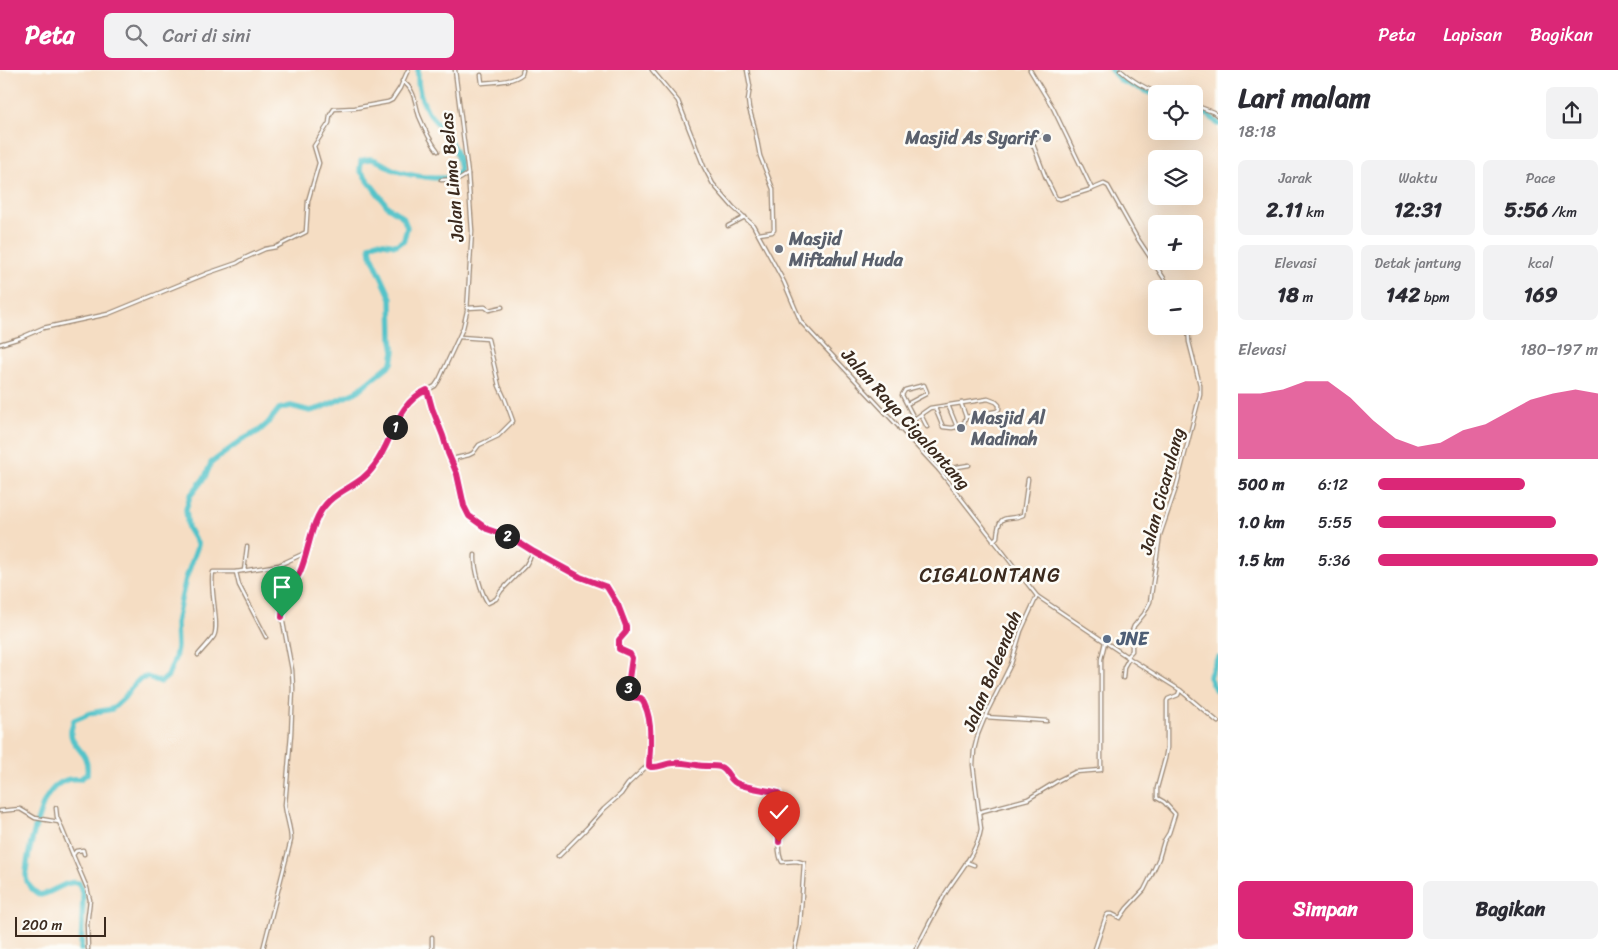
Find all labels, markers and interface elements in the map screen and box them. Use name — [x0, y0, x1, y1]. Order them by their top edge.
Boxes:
search box — [104, 13, 454, 58]
text: Peta — [25, 14, 74, 56]
text: Cari di sini — [162, 19, 251, 52]
text: Peta — [1378, 19, 1415, 51]
text: Lapisan — [1443, 19, 1502, 51]
text: Bagikan — [1530, 19, 1593, 51]
icon: search — [122, 21, 150, 49]
text: Lari malam — [1238, 73, 1371, 122]
map controls — [1148, 85, 1203, 335]
button: locate — [1148, 85, 1203, 140]
button: share — [1546, 87, 1598, 139]
street label: Jalan Lima Belas — [430, 110, 474, 244]
text: 18:18 — [1238, 117, 1276, 146]
place label: Masjid As Syarif — [904, 122, 1040, 154]
marker: Masjid As Syarif — [1041, 132, 1053, 144]
button: layers — [1148, 150, 1203, 205]
text: Jarak — [1278, 166, 1312, 191]
text: Waktu — [1399, 166, 1437, 191]
text: Pace — [1526, 166, 1556, 191]
text: 2.11 — [1266, 191, 1303, 229]
text: 12:31 — [1394, 191, 1442, 229]
text: 5:56 — [1504, 191, 1548, 229]
text: km — [1303, 200, 1324, 225]
text: /km — [1548, 200, 1577, 225]
button: + — [1148, 215, 1203, 270]
place label: Masjid Miftahul Huda — [788, 223, 904, 276]
marker: Masjid Miftahul Huda — [773, 243, 785, 255]
text: Elevasi — [1274, 251, 1316, 276]
text: Detak jantung — [1375, 251, 1461, 276]
text: kcal — [1528, 251, 1553, 276]
text: 18 — [1277, 276, 1299, 314]
text: 142 — [1386, 276, 1420, 314]
text: 169 — [1524, 276, 1558, 314]
button: − — [1148, 280, 1203, 335]
text: m — [1299, 285, 1313, 310]
text: bpm — [1420, 285, 1450, 310]
text: Elevasi — [1238, 335, 1286, 364]
text: 180–197 m — [1520, 335, 1598, 364]
street label: Jalan Raya Cigalontang — [832, 340, 979, 498]
place label: Masjid Al Madinah — [970, 402, 1046, 455]
pin: 1 — [382, 414, 408, 440]
text: 1 — [392, 415, 399, 440]
marker: Masjid Al Madinah — [955, 422, 967, 434]
street label: Jalan Cicarulang — [1129, 424, 1194, 559]
text: 500 m — [1238, 470, 1284, 499]
text: 6:12 — [1318, 470, 1348, 499]
text: 1.0 km — [1238, 508, 1285, 537]
text: 5:55 — [1318, 508, 1352, 537]
pin: 2 — [494, 524, 520, 548]
text: 2 — [503, 524, 512, 549]
text: 1.5 km — [1238, 546, 1284, 575]
text: 5:36 — [1318, 546, 1350, 575]
district label: CIGALONTANG — [919, 558, 1061, 593]
pin — [261, 566, 303, 617]
icon: arrive — [268, 573, 296, 601]
street label: Jalan Baleendah — [953, 606, 1031, 737]
place label: JNE — [1116, 623, 1150, 655]
marker: JNE — [1101, 633, 1113, 645]
pin: 3 — [616, 676, 640, 700]
text: 3 — [625, 676, 632, 701]
pin — [758, 791, 800, 842]
icon: check — [765, 798, 793, 826]
button: Simpan — [1238, 881, 1413, 939]
button: Bagikan — [1423, 881, 1598, 939]
text: 200 m — [22, 913, 62, 938]
scale bar — [15, 914, 106, 937]

